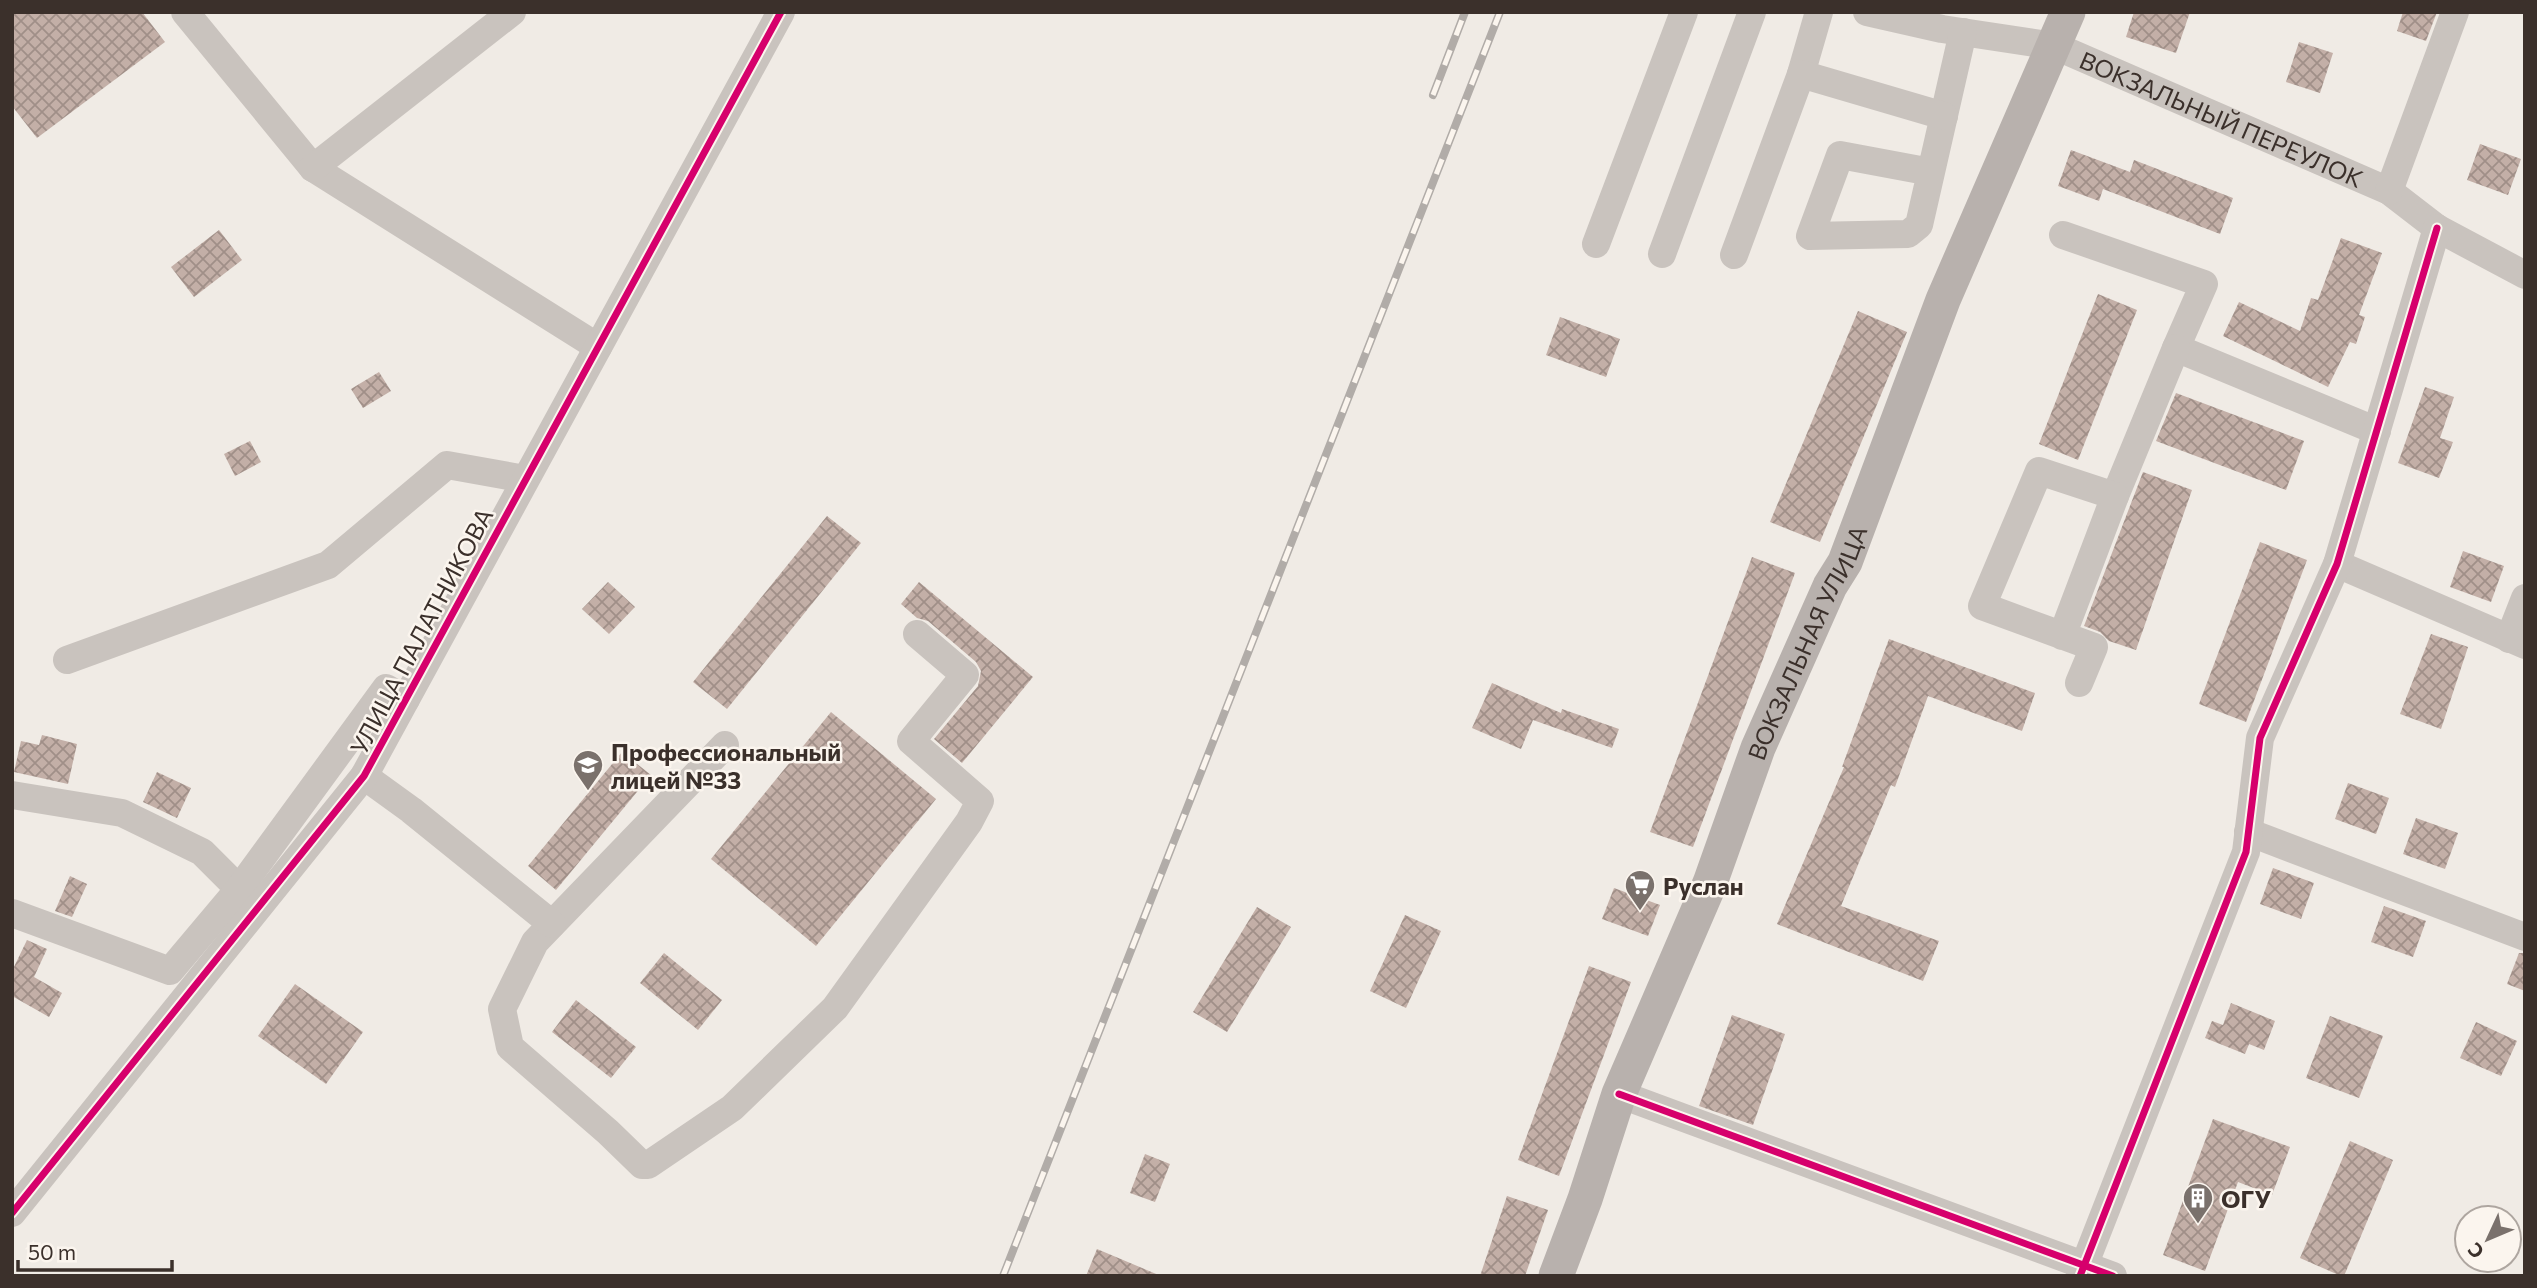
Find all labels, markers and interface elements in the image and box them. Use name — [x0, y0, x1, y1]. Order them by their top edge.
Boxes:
street label: ВОКЗАЛЬНЫЙ ПЕРЕУЛОК — [2076, 44, 2368, 193]
street label: УЛИЦА ПАЛАТНИКОВА — [344, 503, 498, 759]
street label: ВОКЗАЛЬНАЯ УЛИЦА — [1741, 521, 1872, 763]
place label: Профессиональный лицей №33 — [611, 737, 841, 794]
school or university icon: Профессиональный лицей №33 — [571, 748, 605, 792]
supermarket icon: Руслан — [1623, 868, 1657, 912]
place label: Руслан — [1663, 871, 1744, 900]
building icon: ОГУ — [2181, 1181, 2215, 1225]
place label: ОГУ — [2221, 1184, 2271, 1213]
north arrow — [2453, 1204, 2523, 1274]
scale bar — [18, 1228, 172, 1272]
text: С — [2463, 1238, 2488, 1264]
text: 50 m — [28, 1239, 76, 1264]

